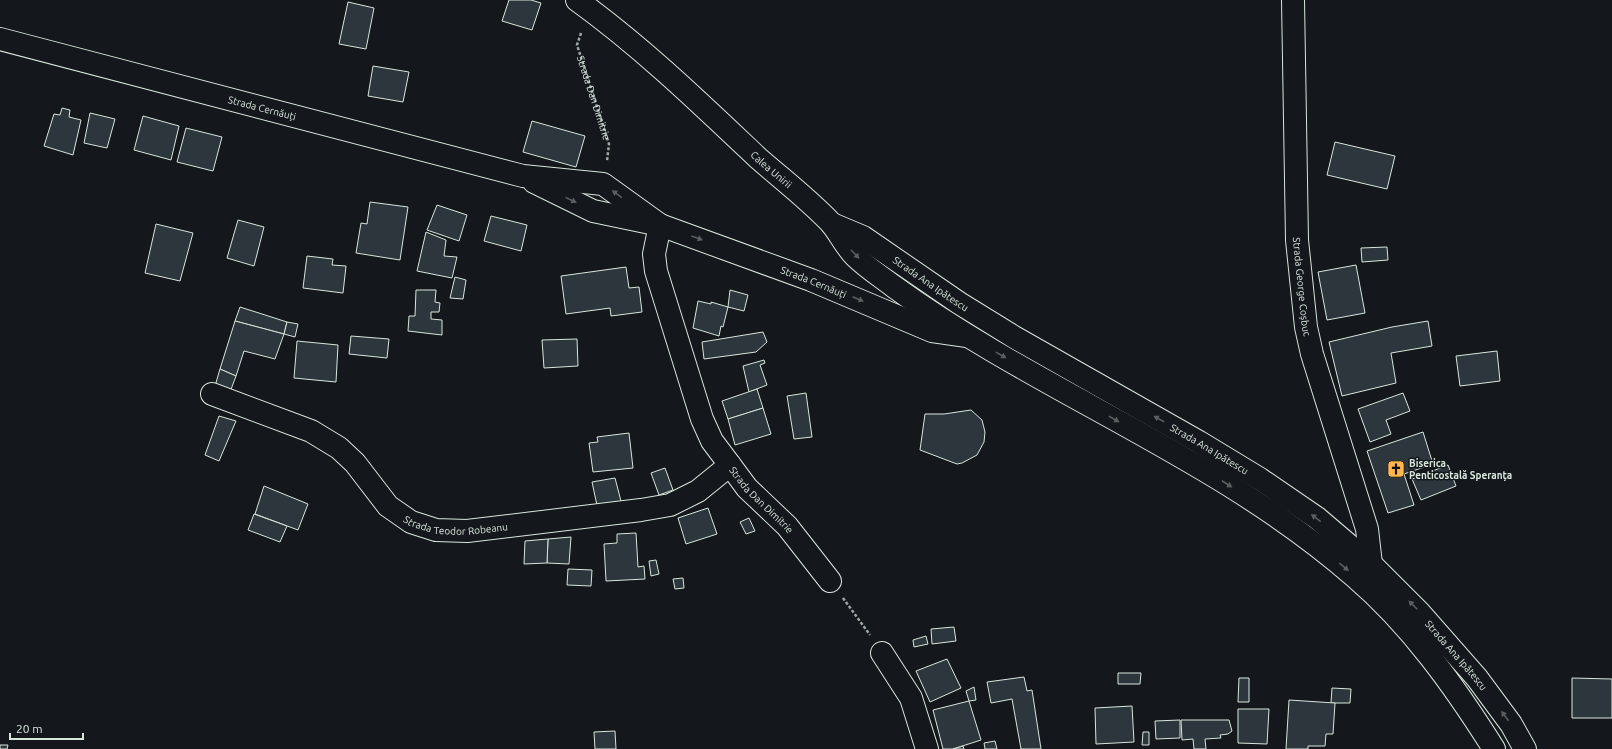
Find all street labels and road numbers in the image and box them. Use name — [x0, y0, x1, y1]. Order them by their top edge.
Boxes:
street label: Strada Dan Dimitrie — [575, 54, 613, 141]
street label: Strada Cernăuți — [227, 94, 297, 122]
street label: Calea Unirii — [749, 149, 794, 190]
street label: Strada George Coșbuc — [1291, 237, 1313, 337]
street label: Strada Ana Ipătescu — [891, 254, 971, 313]
street label: Strada Cernăuți — [779, 264, 848, 300]
street label: Strada Ana Ipătescu — [1169, 421, 1251, 476]
street label: Strada Dan Dimitrie — [727, 464, 796, 535]
street label: Strada Teodor Robeanu — [402, 513, 508, 537]
street label: Strada Ana Ipătescu — [1423, 618, 1490, 692]

